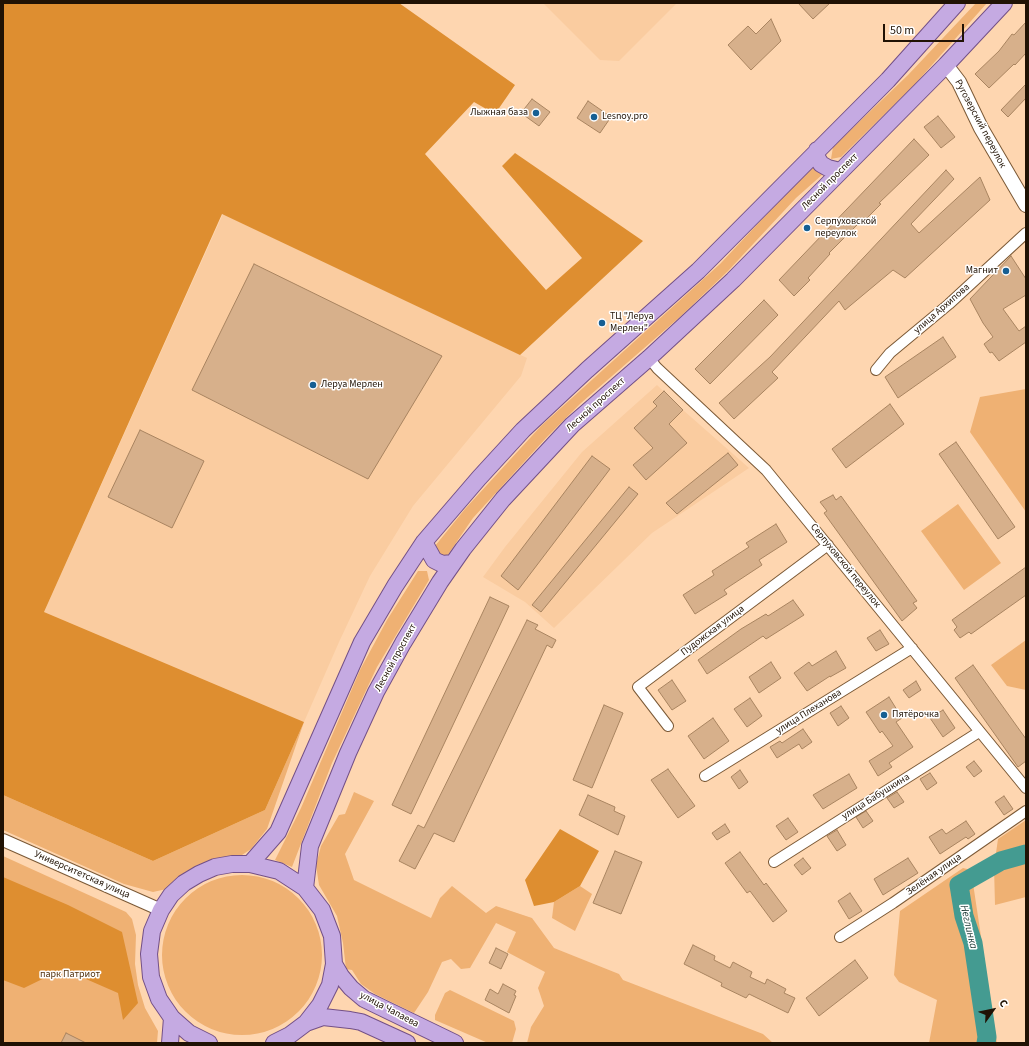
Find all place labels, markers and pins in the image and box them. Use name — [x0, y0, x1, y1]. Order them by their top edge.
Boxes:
place label: Лыжная база — [470, 107, 528, 119]
marker: Лыжная база — [531, 108, 541, 118]
place label: Lesnoy.pro — [602, 111, 648, 123]
marker: Lesnoy.pro — [589, 112, 599, 122]
place label: Серпуховской переулок — [815, 216, 876, 240]
marker: Серпуховской переулок — [802, 223, 812, 233]
place label: Магнит — [966, 265, 998, 277]
marker: Магнит — [1001, 266, 1011, 276]
place label: ТЦ "Леруа Мерлен" — [610, 311, 653, 334]
marker: ТЦ "Леруа Мерлен" — [597, 318, 607, 328]
place label: Леруа Мерлен — [321, 379, 383, 391]
marker: Леруа Мерлен — [308, 380, 318, 390]
place label: Пятёрочка — [892, 709, 939, 721]
marker: Пятёрочка — [879, 710, 889, 720]

